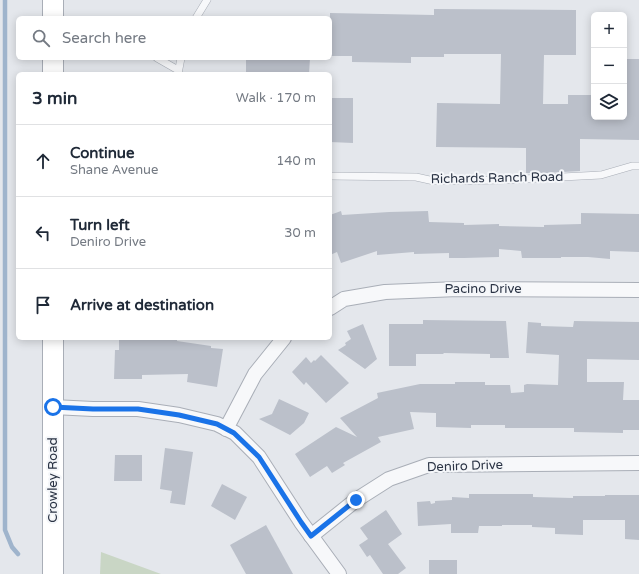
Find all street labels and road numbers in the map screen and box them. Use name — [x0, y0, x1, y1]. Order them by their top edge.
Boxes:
street label: Richards Ranch Road — [431, 169, 563, 187]
street label: Pacino Drive — [444, 281, 522, 297]
street label: Crowley Road — [45, 437, 61, 523]
street label: Deniro Drive — [427, 457, 503, 475]

